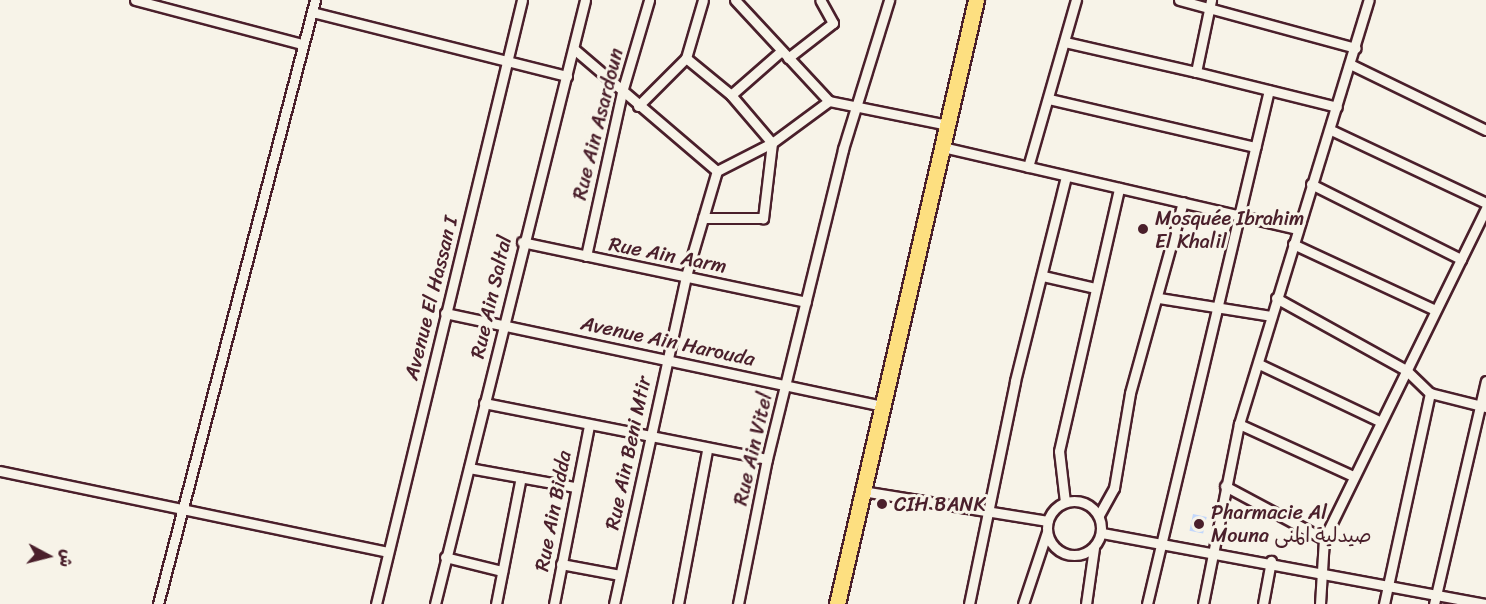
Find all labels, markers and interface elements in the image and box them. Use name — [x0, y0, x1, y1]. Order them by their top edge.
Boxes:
street label: Rue Ain Asardoun — [568, 46, 628, 202]
place label: Mosquée Ibrahim El Khalil — [1155, 206, 1305, 253]
street label: Avenue El Hassan I — [399, 214, 463, 382]
marker: Mosquée Ibrahim El Khalil — [1136, 222, 1150, 236]
street label: Rue Ain Aarm — [607, 232, 729, 278]
street label: Rue Ain Saltal — [465, 233, 517, 361]
street label: Avenue Ain Harouda — [579, 311, 757, 371]
street label: Rue Ain Beni Mtir — [600, 374, 656, 532]
street label: Rue Ain Vitel — [728, 390, 778, 508]
street label: Rue Ain Bidda — [530, 449, 576, 573]
place label: CIH BANK — [894, 492, 986, 516]
marker: CIH BANK — [875, 497, 889, 511]
place label: Pharmacie Al Mouna صيدلية المنى — [1211, 500, 1371, 547]
marker: Pharmacie Al Mouna صيدلية المنى — [1192, 517, 1206, 531]
north arrow — [18, 526, 78, 586]
text: ش — [51, 548, 82, 569]

